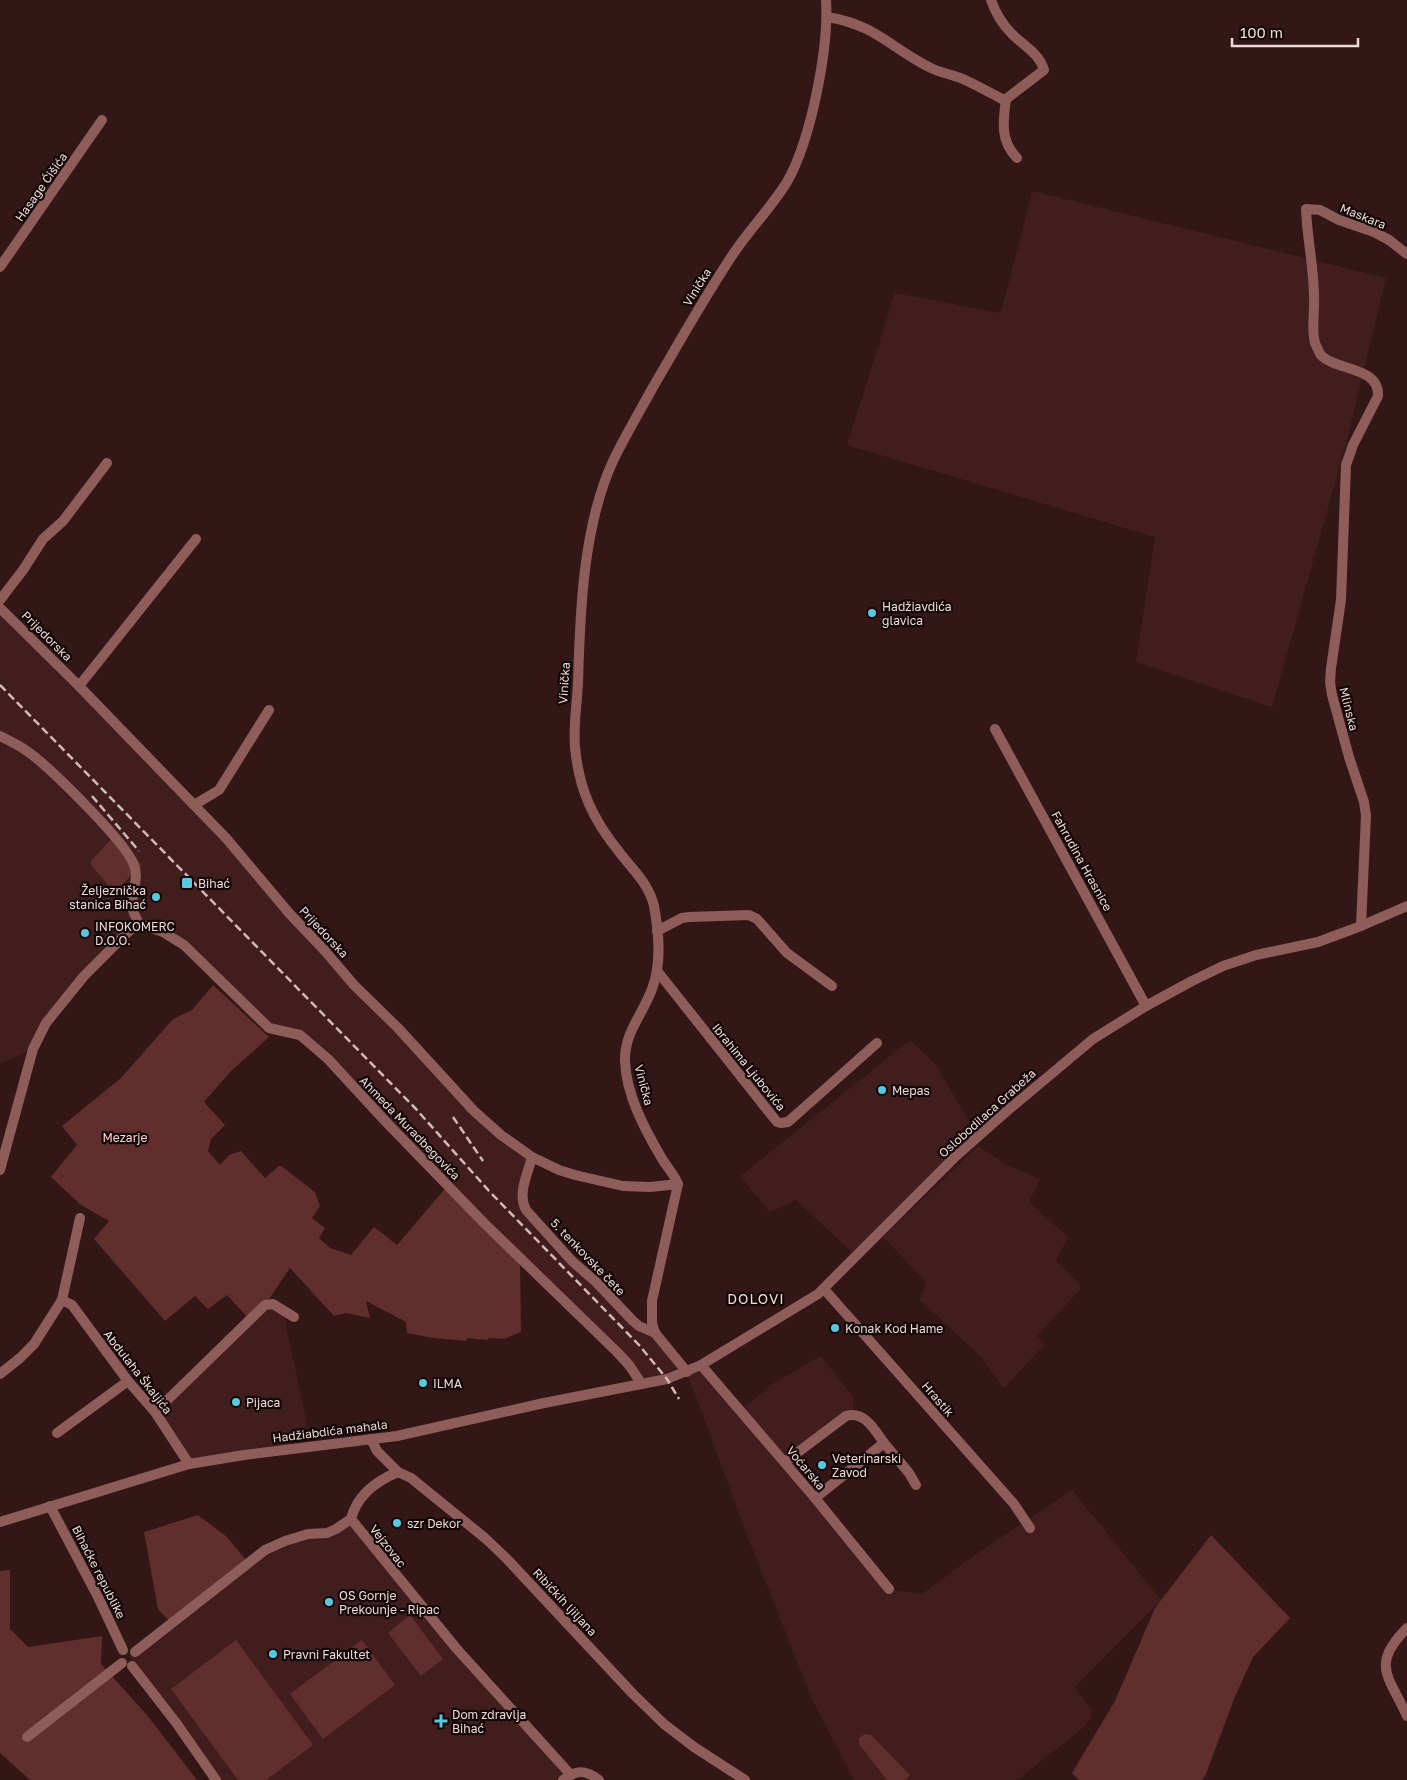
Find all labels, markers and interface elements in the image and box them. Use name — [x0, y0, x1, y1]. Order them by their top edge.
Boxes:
scale bar — [1232, 15, 1358, 47]
text: 100 m — [1240, 23, 1283, 41]
street label: Hasage Ćišića — [12, 150, 70, 224]
street label: Maskara — [1338, 200, 1388, 232]
street label: Vinička — [680, 265, 714, 309]
place label: Hadžiavdića glavica — [882, 599, 952, 628]
marker: Hadžiavdića glavica — [866, 607, 878, 619]
street label: Prijedorska — [19, 608, 75, 664]
street label: Vinička — [555, 662, 573, 704]
street label: Mlinska — [1336, 686, 1362, 732]
street label: Fahrudina Hrasnice — [1048, 809, 1116, 914]
marker: Bihać — [180, 876, 194, 890]
place label: Bihać — [198, 876, 230, 891]
place label: Željeznička stanica Bihać — [69, 883, 146, 912]
marker: Željeznička stanica Bihać — [150, 891, 162, 903]
street label: Prijedorska — [296, 903, 352, 961]
place label: INFOKOMERC D.O.O. — [95, 919, 175, 948]
marker: INFOKOMERC D.O.O. — [79, 927, 91, 939]
street label: Ibrahima Ljubovića — [709, 1020, 789, 1114]
street label: Vinička — [631, 1063, 657, 1107]
street label: Oslobodilaca Grabeža — [935, 1065, 1039, 1161]
street label: Ahmeda Muradbegovića — [357, 1073, 463, 1183]
place label: Mepas — [892, 1083, 930, 1098]
marker: Mepas — [876, 1084, 888, 1096]
park label: Mezarje — [102, 1130, 148, 1145]
street label: 5. tenkovske čete — [548, 1215, 629, 1299]
district label: DOLOVI — [727, 1290, 785, 1307]
place label: Konak Kod Hame — [845, 1321, 943, 1336]
marker: Konak Kod Hame — [829, 1322, 841, 1334]
street label: Abdulaha Škaljića — [101, 1327, 175, 1417]
place label: ILMA — [433, 1376, 462, 1391]
marker: ILMA — [417, 1377, 429, 1389]
street label: Hrastik — [919, 1378, 957, 1420]
place label: Pijaca — [246, 1395, 280, 1410]
marker: Pijaca — [230, 1396, 242, 1408]
street label: Hadžiabdića mahala — [272, 1416, 388, 1446]
street label: Voćarska — [783, 1443, 829, 1493]
place label: Veterinarski Zavod — [832, 1451, 901, 1480]
marker: Veterinarski Zavod — [816, 1459, 828, 1471]
place label: szr Dekor — [407, 1516, 461, 1531]
marker: szr Dekor — [391, 1517, 403, 1529]
street label: Vejzovac — [367, 1522, 410, 1571]
street label: Bihaćke republike — [69, 1523, 129, 1621]
street label: Ribićkih ljiljana — [530, 1565, 600, 1639]
place label: OS Gornje Prekounje - Ripac — [339, 1588, 440, 1617]
marker: OS Gornje Prekounje - Ripac — [323, 1596, 335, 1608]
place label: Pravni Fakultet — [283, 1647, 370, 1662]
marker: Pravni Fakultet — [267, 1648, 279, 1660]
place label: Dom zdravlja Bihać — [452, 1707, 526, 1736]
marker: Dom zdravlja Bihać — [434, 1714, 448, 1728]

